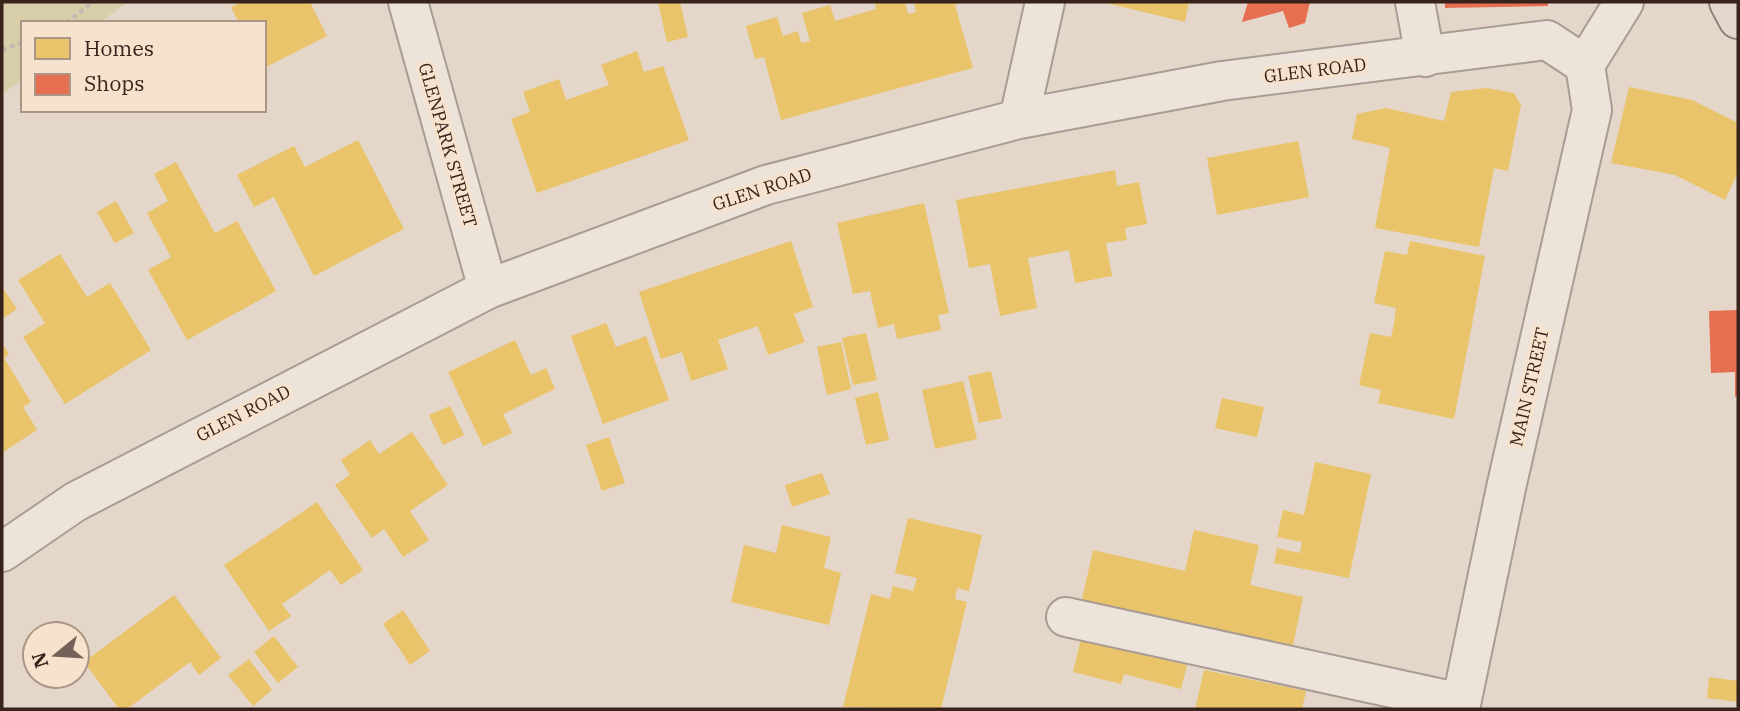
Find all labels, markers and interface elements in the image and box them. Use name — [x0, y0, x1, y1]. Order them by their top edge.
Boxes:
legend — [21, 21, 266, 112]
text: Homes — [84, 34, 154, 62]
street label: GLEN ROAD — [1263, 52, 1367, 88]
street label: GLENPARK STREET — [414, 60, 483, 230]
text: Shops — [84, 69, 144, 97]
street label: GLEN ROAD — [710, 162, 814, 216]
street label: MAIN STREET — [1504, 325, 1554, 449]
street label: GLEN ROAD — [192, 379, 294, 447]
north arrow — [21, 620, 91, 690]
text: N — [26, 649, 54, 671]

